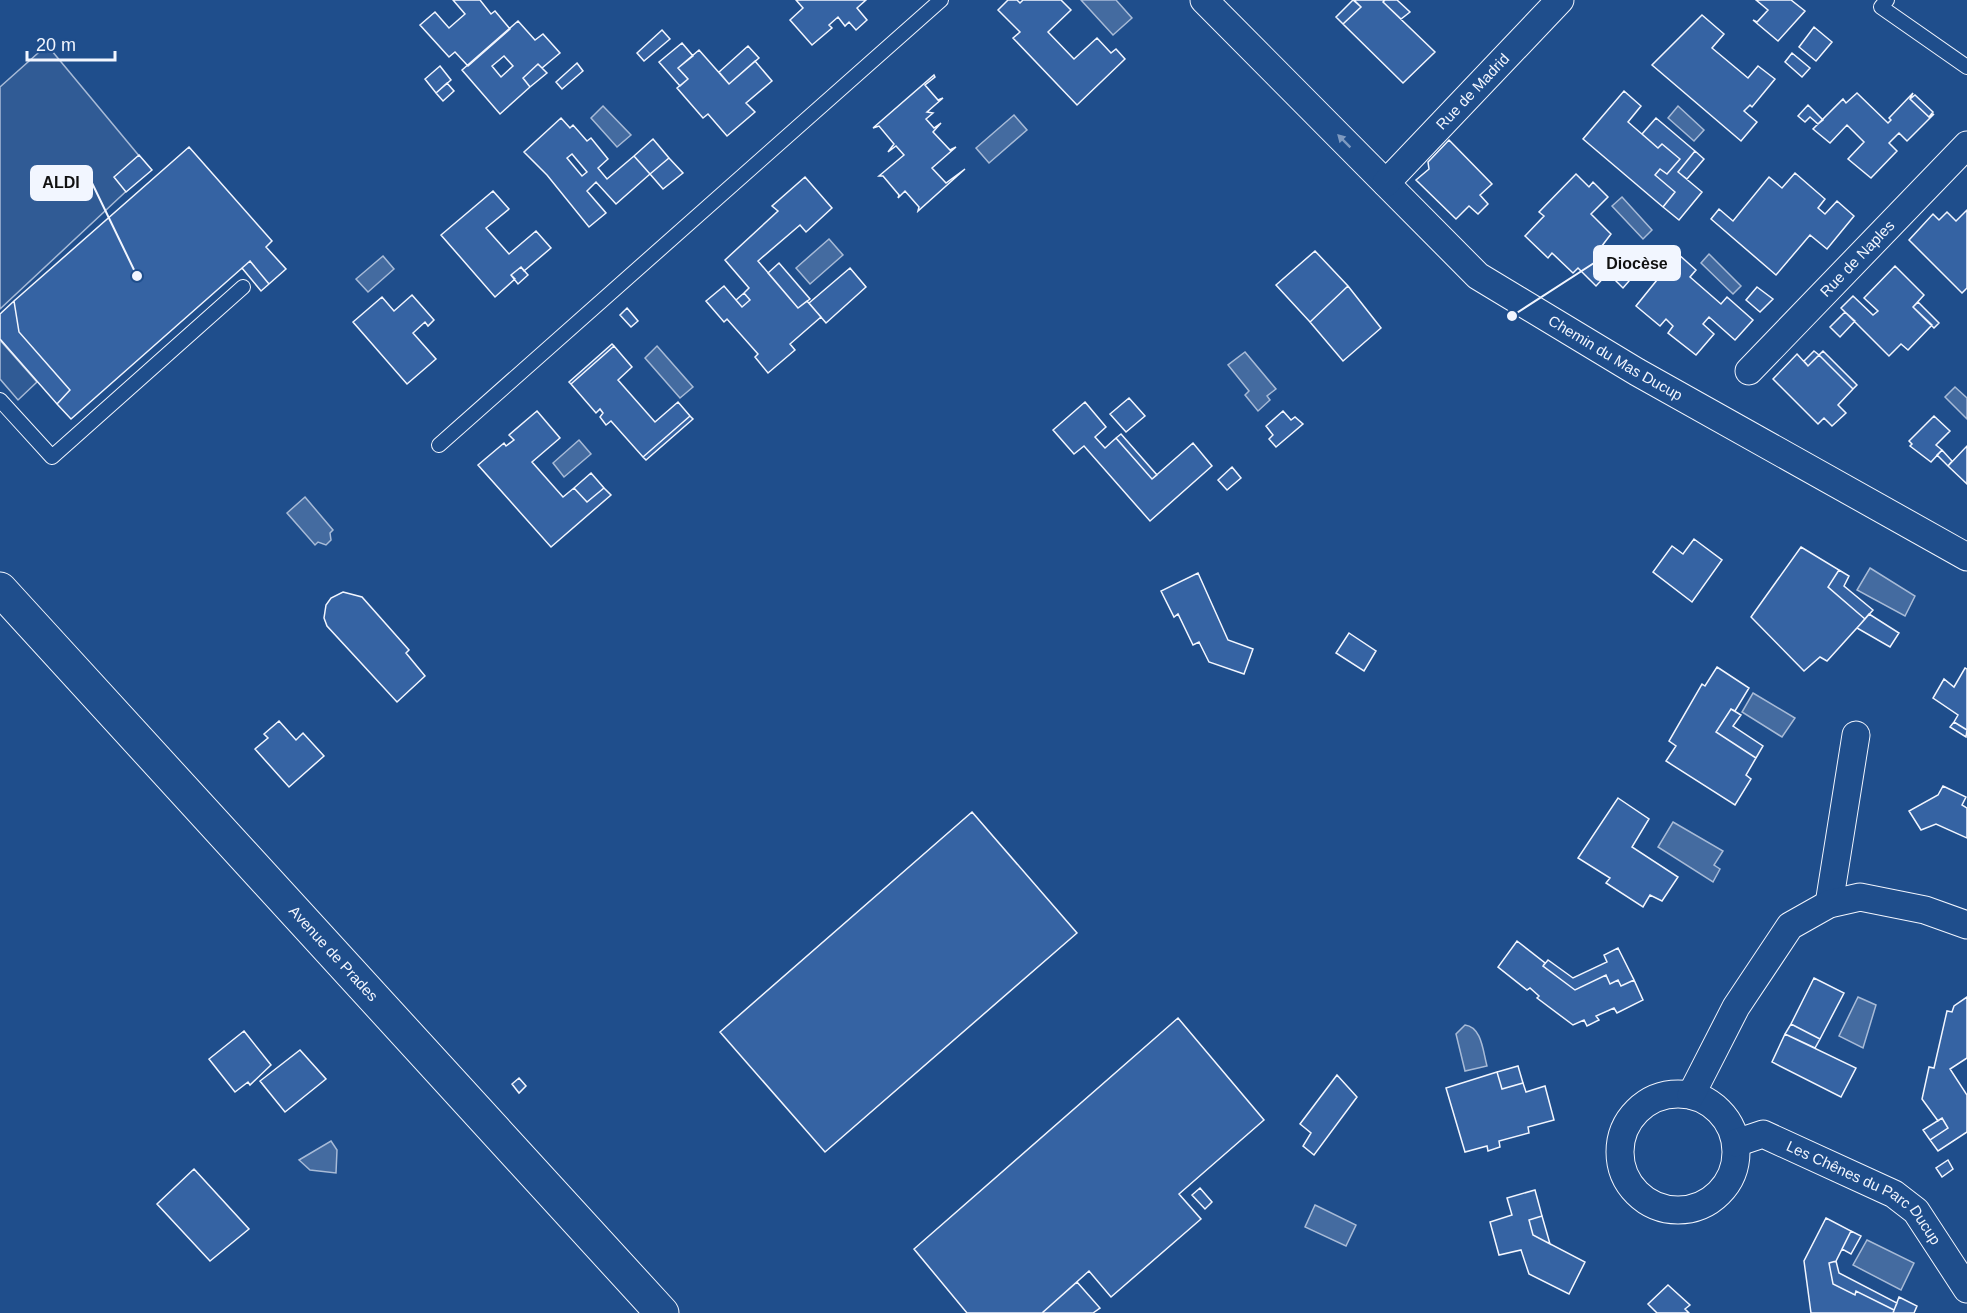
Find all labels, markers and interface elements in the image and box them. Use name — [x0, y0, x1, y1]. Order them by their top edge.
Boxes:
scale bar — [27, 24, 116, 62]
text: 20 m — [36, 35, 76, 55]
street label: Rue de Madrid — [1432, 50, 1513, 133]
one-way arrow — [1338, 135, 1352, 149]
callout: ALDI — [31, 166, 92, 200]
text: ALDI — [42, 174, 80, 191]
street label: Rue de Naples — [1816, 217, 1898, 300]
callout: Diocèse — [1594, 246, 1680, 280]
text: Diocèse — [1606, 255, 1668, 272]
street label: Chemin du Mas Ducup — [1546, 312, 1686, 404]
street label: Avenue de Prades — [286, 902, 382, 1004]
street label: Les Chênes du Parc Ducup — [1784, 1137, 1945, 1248]

